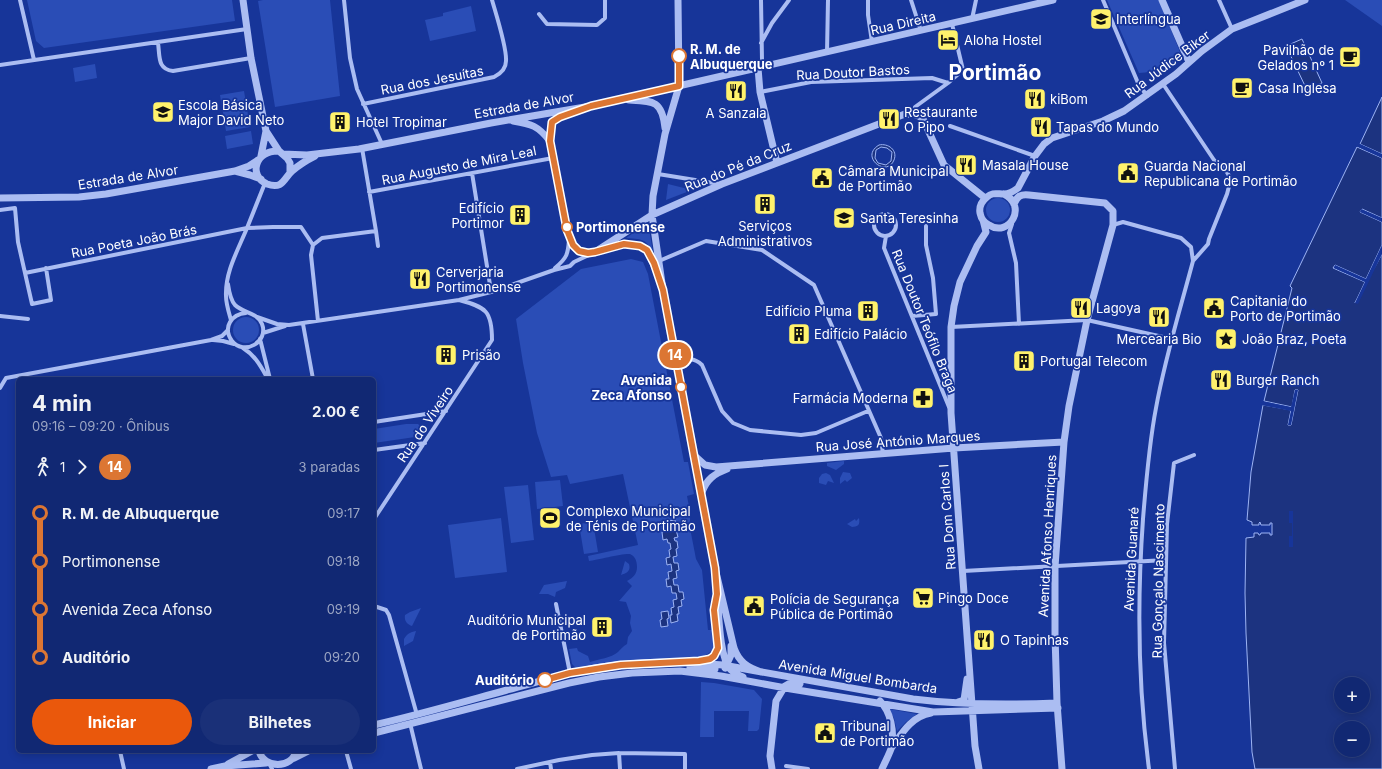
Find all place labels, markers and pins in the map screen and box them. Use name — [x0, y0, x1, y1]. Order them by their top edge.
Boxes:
school or university icon: Interlíngua — [1088, 6, 1114, 32]
place label: Interlíngua — [1116, 11, 1181, 27]
hotel icon: Aloha Hostel — [935, 27, 961, 53]
place label: Aloha Hostel — [964, 32, 1042, 48]
place label: R. M. de Albuquerque — [690, 41, 773, 72]
place label: Pavilhão de Gelados nº 1 — [1258, 42, 1334, 73]
cafe icon: Pavilhão de Gelados nº 1 — [1337, 44, 1363, 70]
marker: R. M. de Albuquerque — [671, 48, 687, 64]
cafe icon: Casa Inglesa — [1229, 75, 1255, 101]
restaurant icon: A Sanzala — [723, 78, 749, 104]
place label: Casa Inglesa — [1258, 80, 1337, 96]
restaurant icon: kiBom — [1022, 86, 1048, 112]
place label: kiBom — [1050, 91, 1088, 107]
place label: Escola Básica Major David Neto — [178, 97, 285, 128]
school or university icon: Escola Básica Major David Neto — [150, 99, 176, 125]
place label: Restaurante O Pipo — [904, 104, 978, 135]
place label: A Sanzala — [706, 105, 766, 121]
restaurant icon: Restaurante O Pipo — [876, 106, 902, 132]
building icon: Hotel Tropimar — [327, 109, 353, 135]
place label: Hotel Tropimar — [356, 114, 447, 130]
restaurant icon: Tapas do Mundo — [1028, 114, 1054, 140]
place label: Tapas do Mundo — [1056, 119, 1159, 135]
restaurant icon: Masala House — [953, 152, 979, 178]
place label: Masala House — [982, 157, 1069, 173]
place label: Guarda Nacional Republicana de Portimão — [1144, 158, 1298, 189]
public building icon: Guarda Nacional Republicana de Portimão — [1115, 160, 1141, 186]
place label: Câmara Municipal de Portimão — [838, 163, 949, 194]
public building icon: Câmara Municipal de Portimão — [809, 165, 835, 191]
building icon: Serviços Administrativos — [752, 191, 778, 217]
place label: Edifício Portimor — [451, 200, 504, 231]
building icon: Edifício Portimor — [507, 202, 533, 228]
school or university icon: Santa Teresinha — [831, 205, 857, 231]
place label: Santa Teresinha — [860, 210, 958, 226]
place label: Serviços Administrativos — [718, 218, 812, 249]
place label: Portimonense — [576, 219, 665, 235]
marker: Portimonense — [561, 221, 573, 233]
place label: Cerverjaria Portimonense — [436, 264, 521, 295]
restaurant icon: Cerverjaria Portimonense — [407, 266, 433, 292]
place label: Capitania do Porto de Portimão — [1230, 293, 1341, 324]
restaurant icon: Lagoya — [1068, 295, 1094, 321]
public building icon: Capitania do Porto de Portimão — [1201, 295, 1227, 321]
building icon: Edifício Pluma — [855, 298, 881, 324]
place label: Lagoya — [1096, 300, 1141, 316]
place label: Edifício Pluma — [765, 303, 852, 319]
restaurant icon: Mercearia Bio — [1146, 304, 1172, 330]
building icon: Edifício Palácio — [786, 321, 812, 347]
place label: Edifício Palácio — [814, 326, 908, 342]
place icon: João Braz, Poeta — [1213, 326, 1239, 352]
place label: Mercearia Bio — [1116, 331, 1202, 347]
place label: João Braz, Poeta — [1242, 331, 1347, 347]
building icon: Prisão — [433, 342, 459, 368]
place label: Prisão — [462, 347, 501, 363]
building icon: Portugal Telecom — [1011, 348, 1037, 374]
place label: Portugal Telecom — [1040, 353, 1147, 369]
restaurant icon: Burger Ranch — [1208, 367, 1234, 393]
place label: Avenida Zeca Afonso — [591, 372, 672, 403]
place label: Burger Ranch — [1236, 372, 1319, 388]
marker: Avenida Zeca Afonso — [675, 381, 687, 393]
pharmacy icon: Farmácia Moderna — [910, 385, 936, 411]
place label: Farmácia Moderna — [793, 390, 908, 406]
place label: Complexo Municipal de Ténis de Portimão — [566, 503, 696, 534]
sports icon: Complexo Municipal de Ténis de Portimão — [537, 505, 563, 531]
supermarket icon: Pingo Doce — [910, 585, 936, 611]
place label: Pingo Doce — [938, 590, 1009, 606]
place label: Polícia de Segurança Pública de Portimão — [770, 591, 899, 622]
public building icon: Polícia de Segurança Pública de Portimão — [741, 593, 767, 619]
place label: Auditório Municipal de Portimão — [467, 612, 586, 643]
building icon: Auditório Municipal de Portimão — [589, 614, 615, 640]
restaurant icon: O Tapinhas — [971, 627, 997, 653]
place label: O Tapinhas — [1000, 632, 1069, 648]
place label: Auditório — [475, 672, 534, 688]
marker: Auditório — [537, 672, 553, 688]
place label: Tribunal de Portimão — [840, 718, 914, 749]
public building icon: Tribunal de Portimão — [812, 720, 838, 746]

